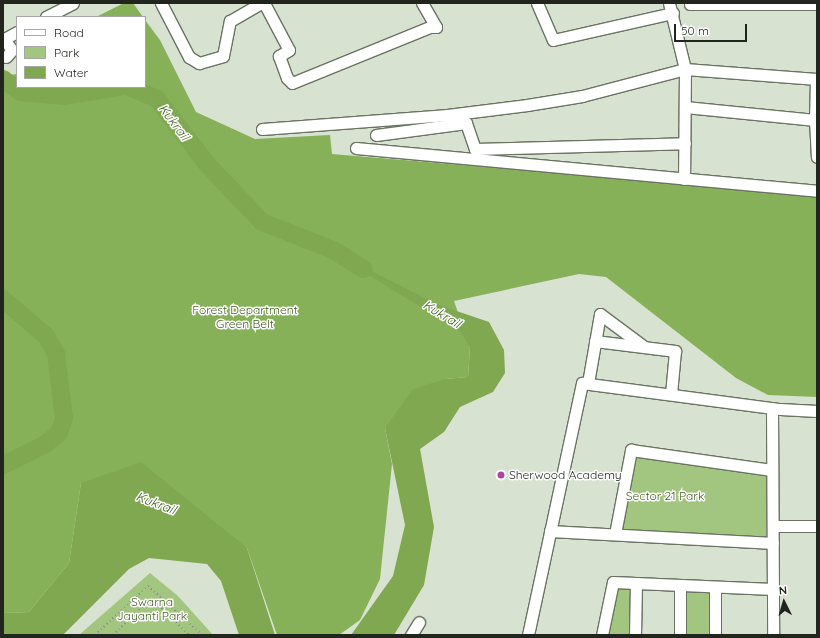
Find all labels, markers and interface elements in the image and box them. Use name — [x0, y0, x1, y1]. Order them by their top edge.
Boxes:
legend — [16, 16, 146, 88]
scale bar — [676, 16, 749, 42]
text: 50 m — [681, 23, 709, 38]
text: Road — [54, 25, 84, 40]
text: Park — [54, 45, 79, 60]
text: Water — [54, 65, 88, 80]
water label: Kukrail — [155, 101, 193, 143]
water label: Kukrail — [420, 297, 464, 331]
park label: Forest Department Green Belt — [192, 303, 298, 331]
place label: Sherwood Academy — [509, 468, 622, 482]
marker: Sherwood Academy — [496, 470, 506, 480]
water label: Kukrail — [134, 488, 178, 518]
park label: Sector 21 Park — [626, 489, 704, 503]
north arrow — [764, 582, 804, 622]
text: N — [778, 583, 788, 597]
park label: Swarna Jayanti Park — [117, 595, 187, 623]

